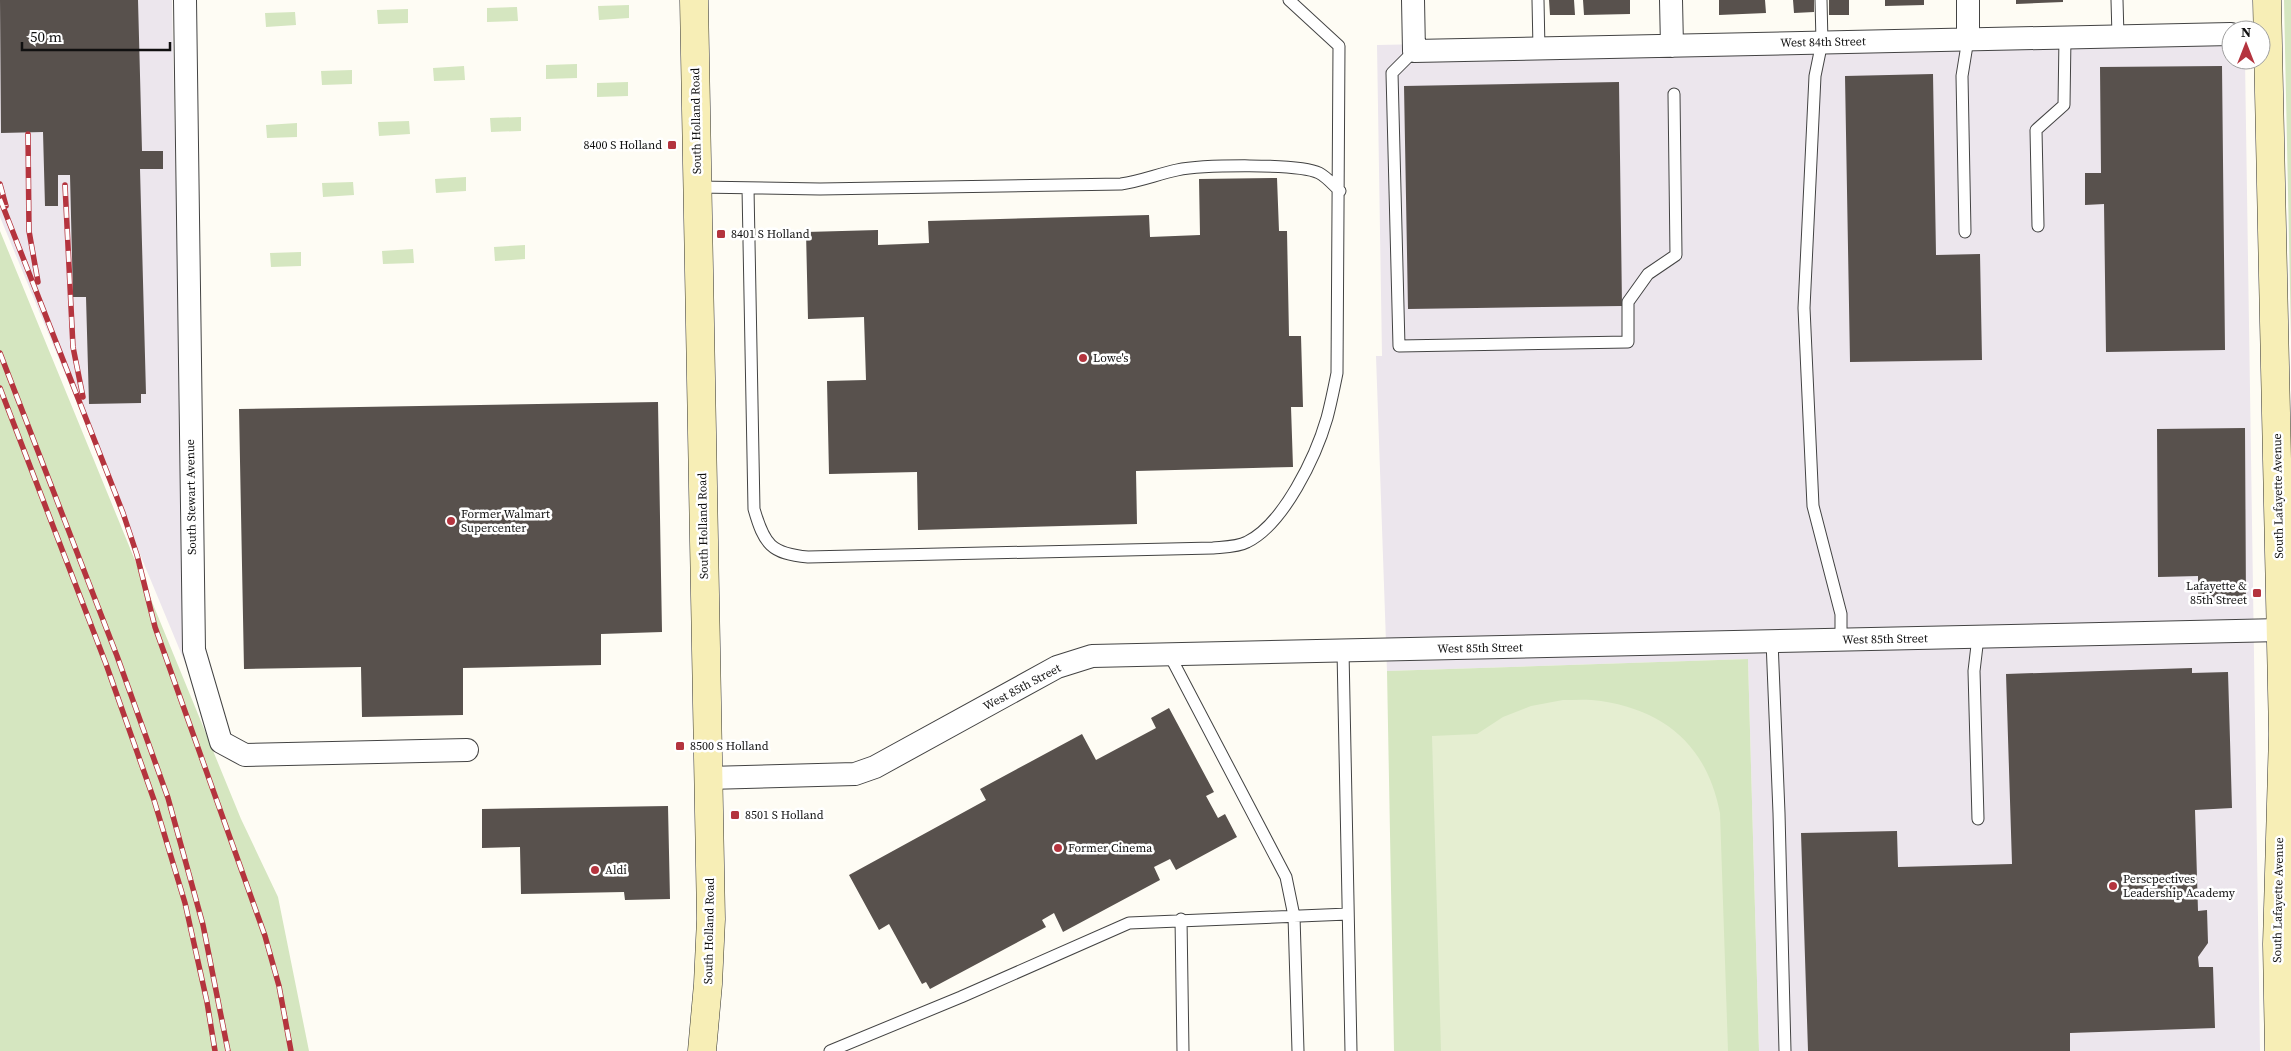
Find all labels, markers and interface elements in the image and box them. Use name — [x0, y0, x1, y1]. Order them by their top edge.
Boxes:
scale bar — [22, 20, 170, 52]
north arrow — [2221, 20, 2271, 70]
text: N — [2241, 22, 2251, 42]
text: 50 m — [30, 26, 62, 47]
street label: West 84th Street — [1780, 33, 1866, 51]
street label: South Holland Road — [687, 68, 705, 174]
place label: 8400 S Holland — [583, 137, 662, 153]
marker: 8400 S Holland — [666, 139, 678, 151]
place label: 8401 S Holland — [731, 226, 810, 242]
marker: 8401 S Holland — [715, 228, 727, 240]
place label: Lowe's — [1093, 350, 1129, 366]
marker: Lowe's — [1077, 352, 1089, 364]
street label: South Lafayette Avenue — [2269, 433, 2287, 559]
street label: South Stewart Avenue — [182, 439, 200, 555]
street label: South Holland Road — [694, 473, 712, 579]
place label: Former Walmart Supercenter — [461, 506, 550, 536]
marker: Former Walmart Supercenter — [445, 515, 457, 527]
place label: Lafayette & 85th Street — [2186, 578, 2247, 608]
marker: Lafayette & 85th Street — [2251, 587, 2263, 599]
street label: West 85th Street — [1842, 630, 1928, 648]
street label: West 85th Street — [1437, 639, 1523, 657]
street label: West 85th Street — [980, 660, 1064, 714]
place label: 8500 S Holland — [690, 738, 769, 754]
marker: 8500 S Holland — [674, 740, 686, 752]
place label: 8501 S Holland — [745, 807, 824, 823]
marker: 8501 S Holland — [729, 809, 741, 821]
street label: South Lafayette Avenue — [2269, 837, 2287, 963]
place label: Former Cinema — [1068, 840, 1153, 856]
marker: Former Cinema — [1052, 842, 1064, 854]
place label: Aldi — [605, 862, 627, 878]
marker: Aldi — [589, 864, 601, 876]
place label: Perscpectives Leadership Academy — [2123, 871, 2236, 901]
street label: South Holland Road — [700, 878, 718, 984]
marker: Perscpectives Leadership Academy — [2107, 880, 2119, 892]

